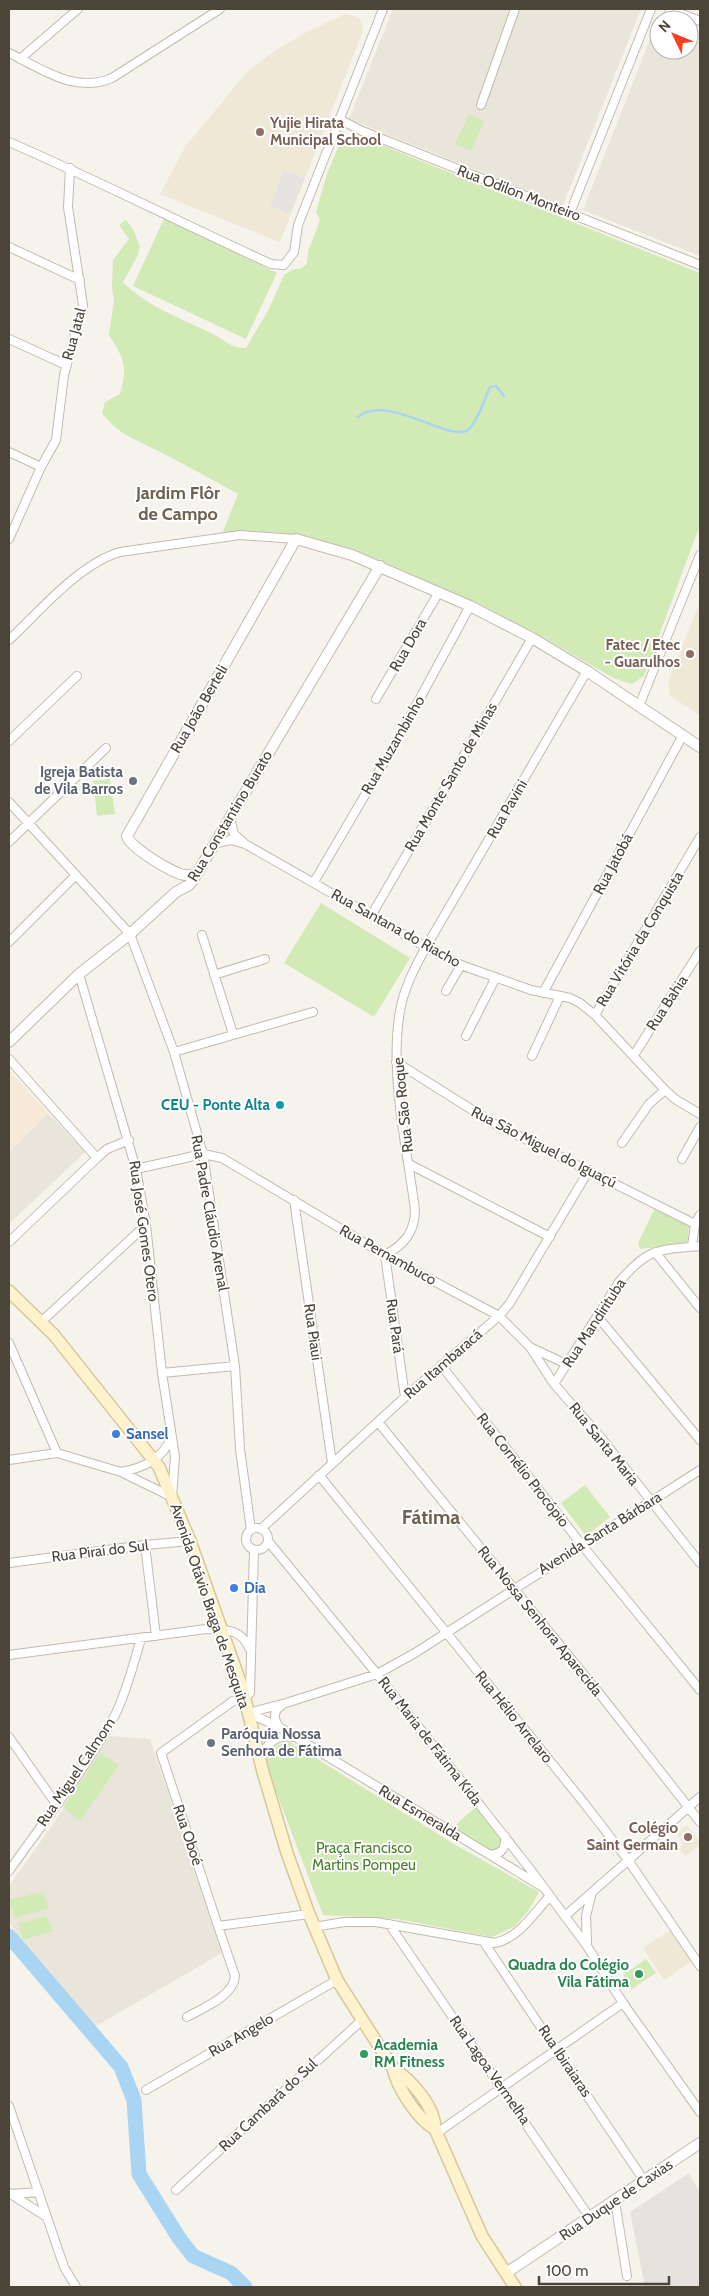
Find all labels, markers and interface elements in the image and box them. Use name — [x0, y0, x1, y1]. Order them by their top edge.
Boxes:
north arrow — [649, 10, 699, 60]
text: N — [655, 16, 674, 36]
place label: Yujie Hirata Municipal School — [269, 114, 381, 149]
marker: Yujie Hirata Municipal School — [254, 126, 266, 138]
street label: Rua Odilon Monteiro — [455, 161, 583, 225]
street label: Rua Jatal — [58, 305, 90, 362]
district label: Jardim Flôr de Campo — [135, 482, 220, 525]
street label: Rua Dora — [386, 615, 431, 675]
place label: Fatec / Etec - Guarulhos — [604, 636, 680, 671]
marker: Fatec / Etec - Guarulhos — [684, 648, 696, 660]
street label: Rua João Berteli — [167, 662, 231, 756]
street label: Rua Muzambinho — [357, 692, 429, 798]
street label: Rua Monte Santo de Minas — [401, 699, 501, 855]
street label: Rua Constantino Burato — [184, 747, 276, 885]
place label: Igreja Batista de Vila Barros — [34, 763, 124, 798]
marker: Igreja Batista de Vila Barros — [127, 775, 139, 787]
street label: Rua Pavini — [483, 776, 531, 842]
street label: Rua Jatobá — [589, 830, 637, 898]
street label: Rua Vitória da Conquista — [593, 867, 688, 1010]
street label: Rua Santana do Riacho — [328, 885, 464, 971]
street label: Rua Bahia — [643, 971, 692, 1034]
street label: Rua São Roque — [389, 1056, 417, 1154]
place label: CEU - Ponte Alta — [161, 1096, 271, 1114]
marker: CEU - Ponte Alta — [274, 1099, 286, 1111]
street label: Rua São Miguel do Iguaçú — [468, 1102, 620, 1192]
street label: Rua Padre Cláudio Arenal — [187, 1133, 233, 1293]
street label: Rua José Gomes Otero — [125, 1159, 163, 1303]
street label: Rua Pernambuco — [336, 1221, 440, 1289]
street label: Rua Mandirituba — [558, 1274, 630, 1371]
street label: Rua Pará — [382, 1298, 408, 1355]
street label: Rua Piaui — [300, 1302, 326, 1362]
street label: Rua Itambaracá — [400, 1325, 486, 1403]
street label: Rua Santa Maria — [565, 1399, 643, 1490]
street label: Rua Cornélio Procópio — [473, 1409, 573, 1531]
place label: Sansel — [126, 1425, 169, 1443]
marker: Sansel — [110, 1428, 122, 1440]
street label: Avenida Santa Bárbara — [535, 1487, 666, 1578]
street label: Avenida Otávio Braga de Mesquita — [166, 1501, 254, 1712]
district label: Fátima — [402, 1505, 460, 1529]
street label: Rua Piraí do Sul — [51, 1536, 150, 1566]
street label: Rua Nossa Senhora Aparecida — [474, 1542, 607, 1700]
place label: Dia — [244, 1579, 266, 1597]
marker: Dia — [228, 1582, 240, 1594]
street label: Rua Hélio Arrelaro — [471, 1667, 557, 1767]
street label: Rua Maria de Fátima Kida — [374, 1673, 486, 1809]
street label: Rua Miguel Calmom — [33, 1714, 119, 1830]
place label: Paróquia Nossa Senhora de Fátima — [221, 1725, 342, 1760]
marker: Paróquia Nossa Senhora de Fátima — [205, 1737, 217, 1749]
street label: Rua Esmeralda — [375, 1781, 465, 1845]
street label: Rua Oboé — [169, 1802, 207, 1868]
place label: Colégio Saint Germain — [587, 1819, 678, 1854]
marker: Colégio Saint Germain — [682, 1831, 694, 1843]
park label: Praça Francisco Martins Pompeu — [312, 1839, 416, 1874]
place label: Quadra do Colégio Vila Fátima — [508, 1956, 630, 1991]
marker: Quadra do Colégio Vila Fátima — [633, 1968, 645, 1980]
street label: Rua Angelo — [205, 2009, 277, 2061]
street label: Rua Lagoa Vermelha — [446, 2012, 535, 2129]
street label: Rua Ibiraiaras — [534, 2022, 596, 2100]
place label: Academia RM Fitness — [374, 2036, 444, 2071]
marker: Academia RM Fitness — [358, 2048, 370, 2060]
street label: Rua Cambará do Sul — [215, 2055, 321, 2155]
street label: Rua Duque de Caxias — [556, 2155, 676, 2245]
scale bar — [539, 2254, 669, 2286]
text: 100 m — [546, 2262, 588, 2280]

